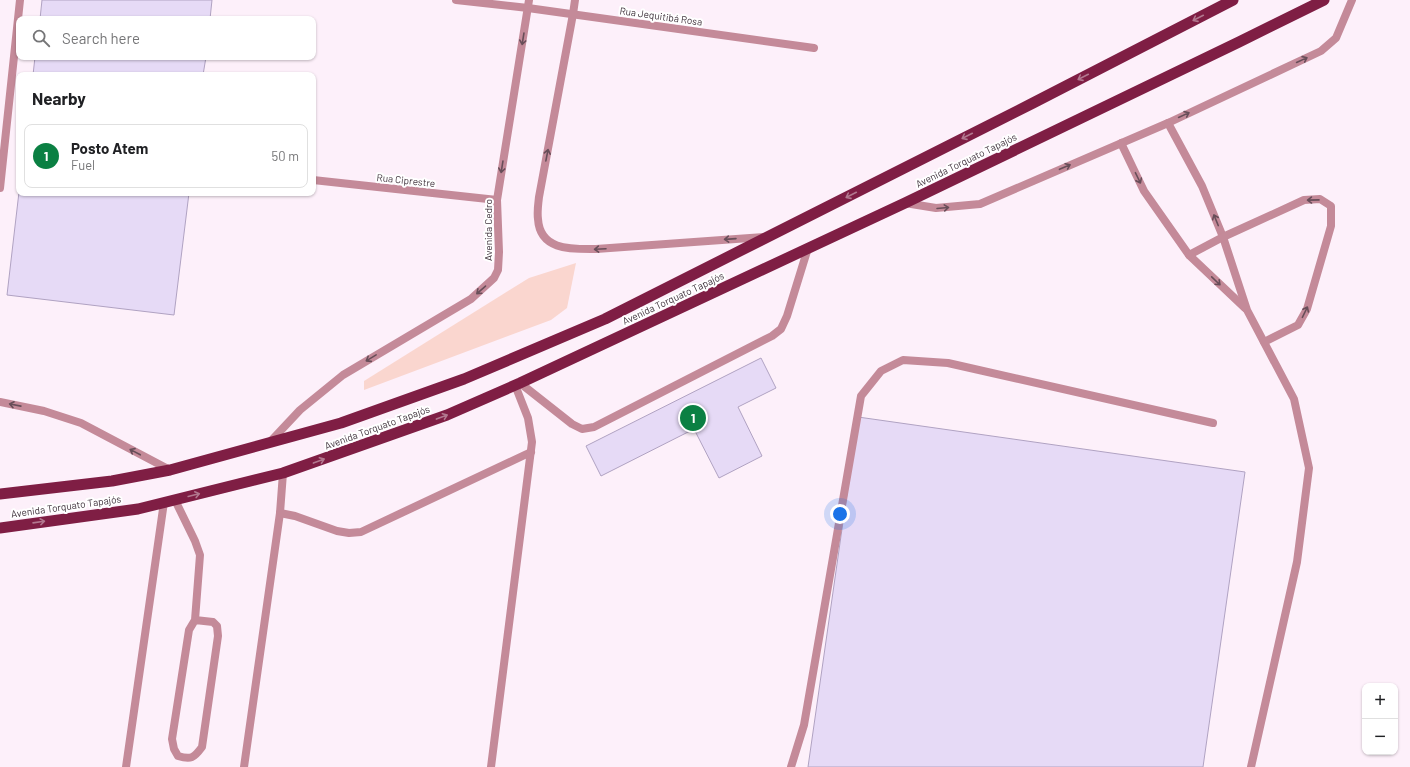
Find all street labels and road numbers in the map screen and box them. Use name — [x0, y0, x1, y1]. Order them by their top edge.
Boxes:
street label: Rua Jequitibá Rosa — [619, 4, 703, 28]
street label: Avenida Torquato Tapajós — [914, 130, 1019, 190]
street label: Rua Ciprestre — [376, 171, 436, 189]
street label: Avenida Cedro — [482, 199, 494, 261]
street label: Avenida Torquato Tapajós — [620, 269, 726, 327]
street label: Avenida Torquato Tapajós — [323, 402, 431, 452]
street label: Avenida Torquato Tapajós — [10, 492, 122, 520]

